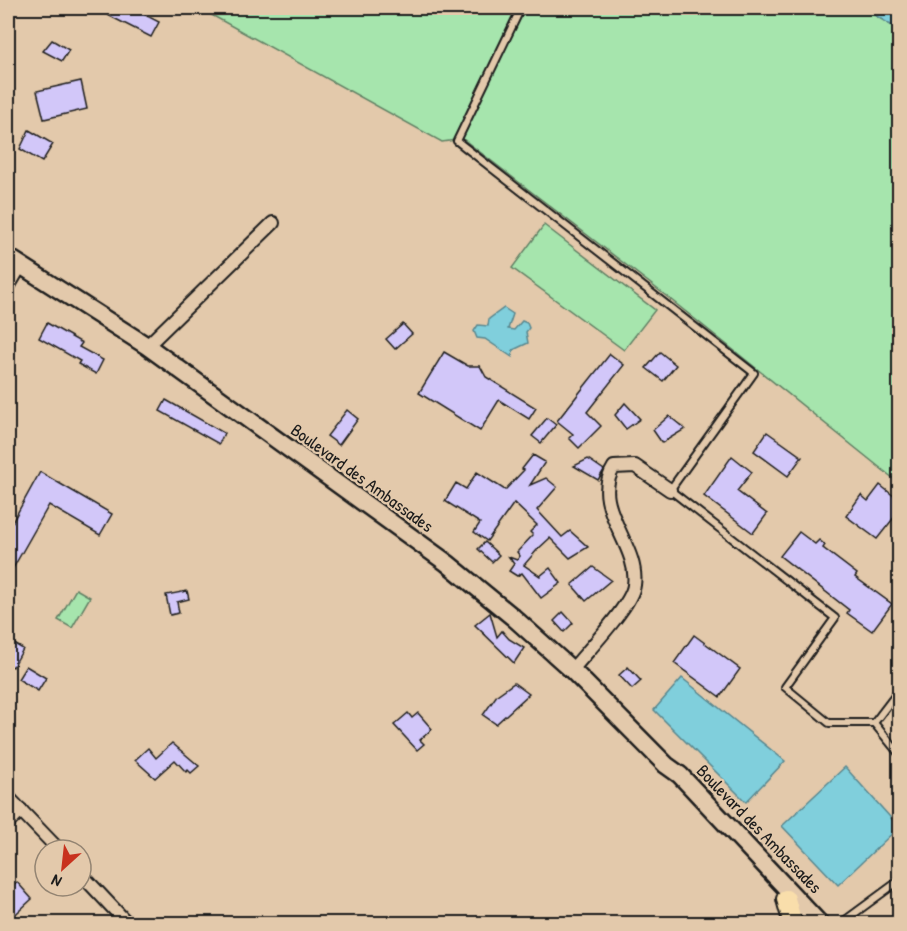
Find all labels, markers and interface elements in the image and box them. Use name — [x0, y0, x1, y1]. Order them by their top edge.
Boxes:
street label: Boulevard des Ambassades — [286, 417, 439, 538]
street label: Boulevard des Ambassades — [691, 759, 828, 899]
north arrow — [33, 838, 93, 898]
text: N — [47, 869, 65, 893]

